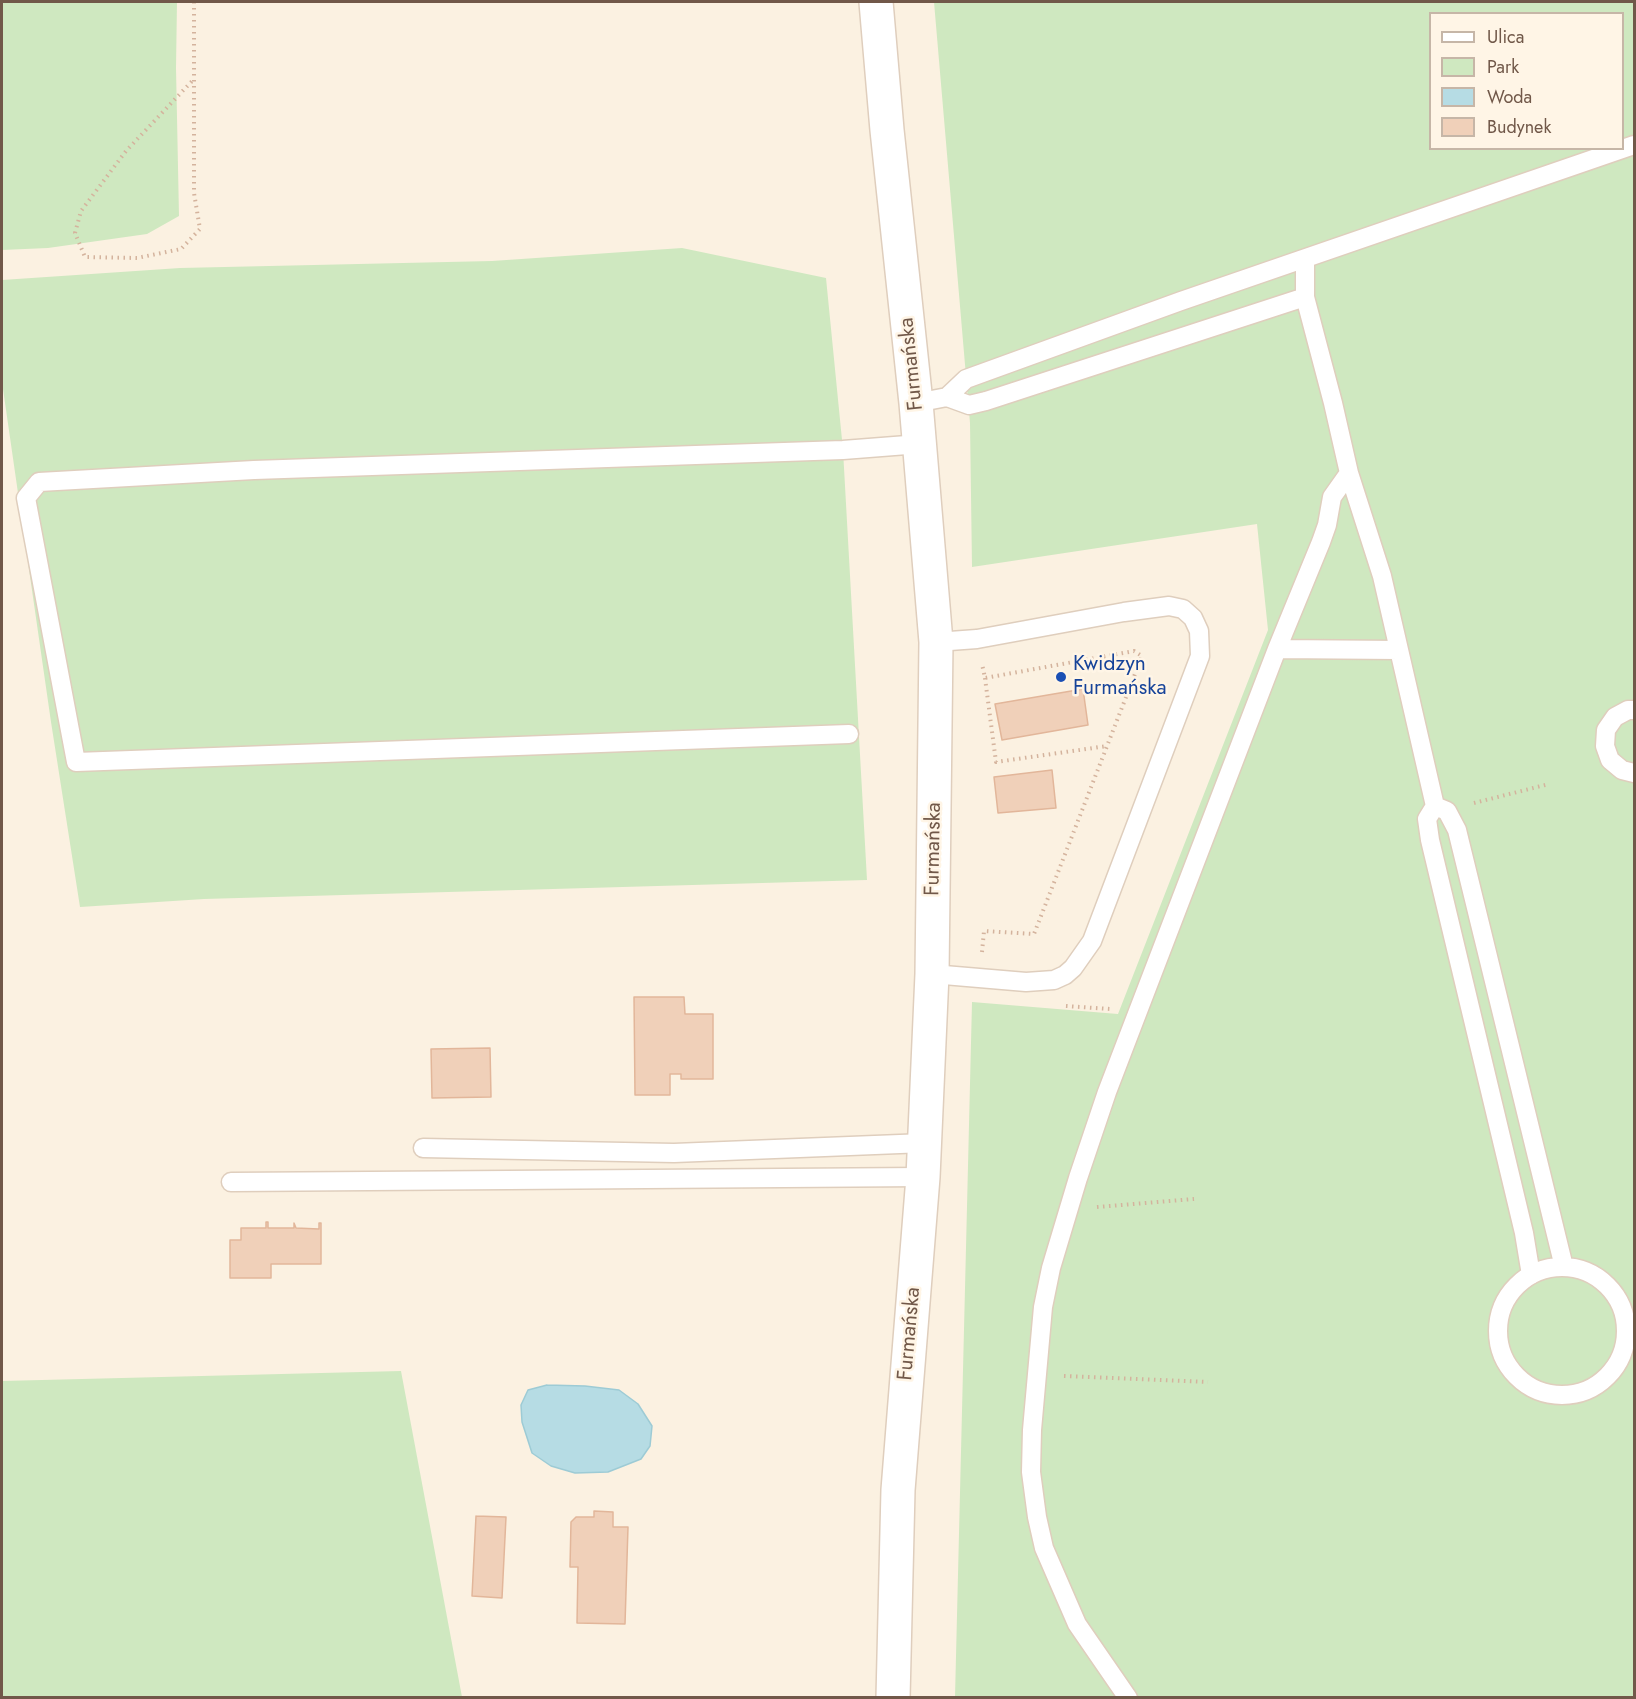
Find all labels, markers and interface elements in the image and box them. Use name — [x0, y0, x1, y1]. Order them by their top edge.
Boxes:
legend — [1429, 12, 1624, 150]
text: Ulica — [1487, 24, 1524, 50]
text: Park — [1487, 54, 1519, 80]
text: Woda — [1487, 84, 1532, 110]
text: Budynek — [1487, 114, 1551, 140]
street label: Furmańska — [895, 316, 929, 412]
place label: Kwidzyn Furmańska — [1073, 652, 1167, 702]
marker: Kwidzyn Furmańska — [1054, 670, 1068, 684]
street label: Furmańska — [921, 802, 947, 896]
street label: Furmańska — [893, 1286, 927, 1382]

